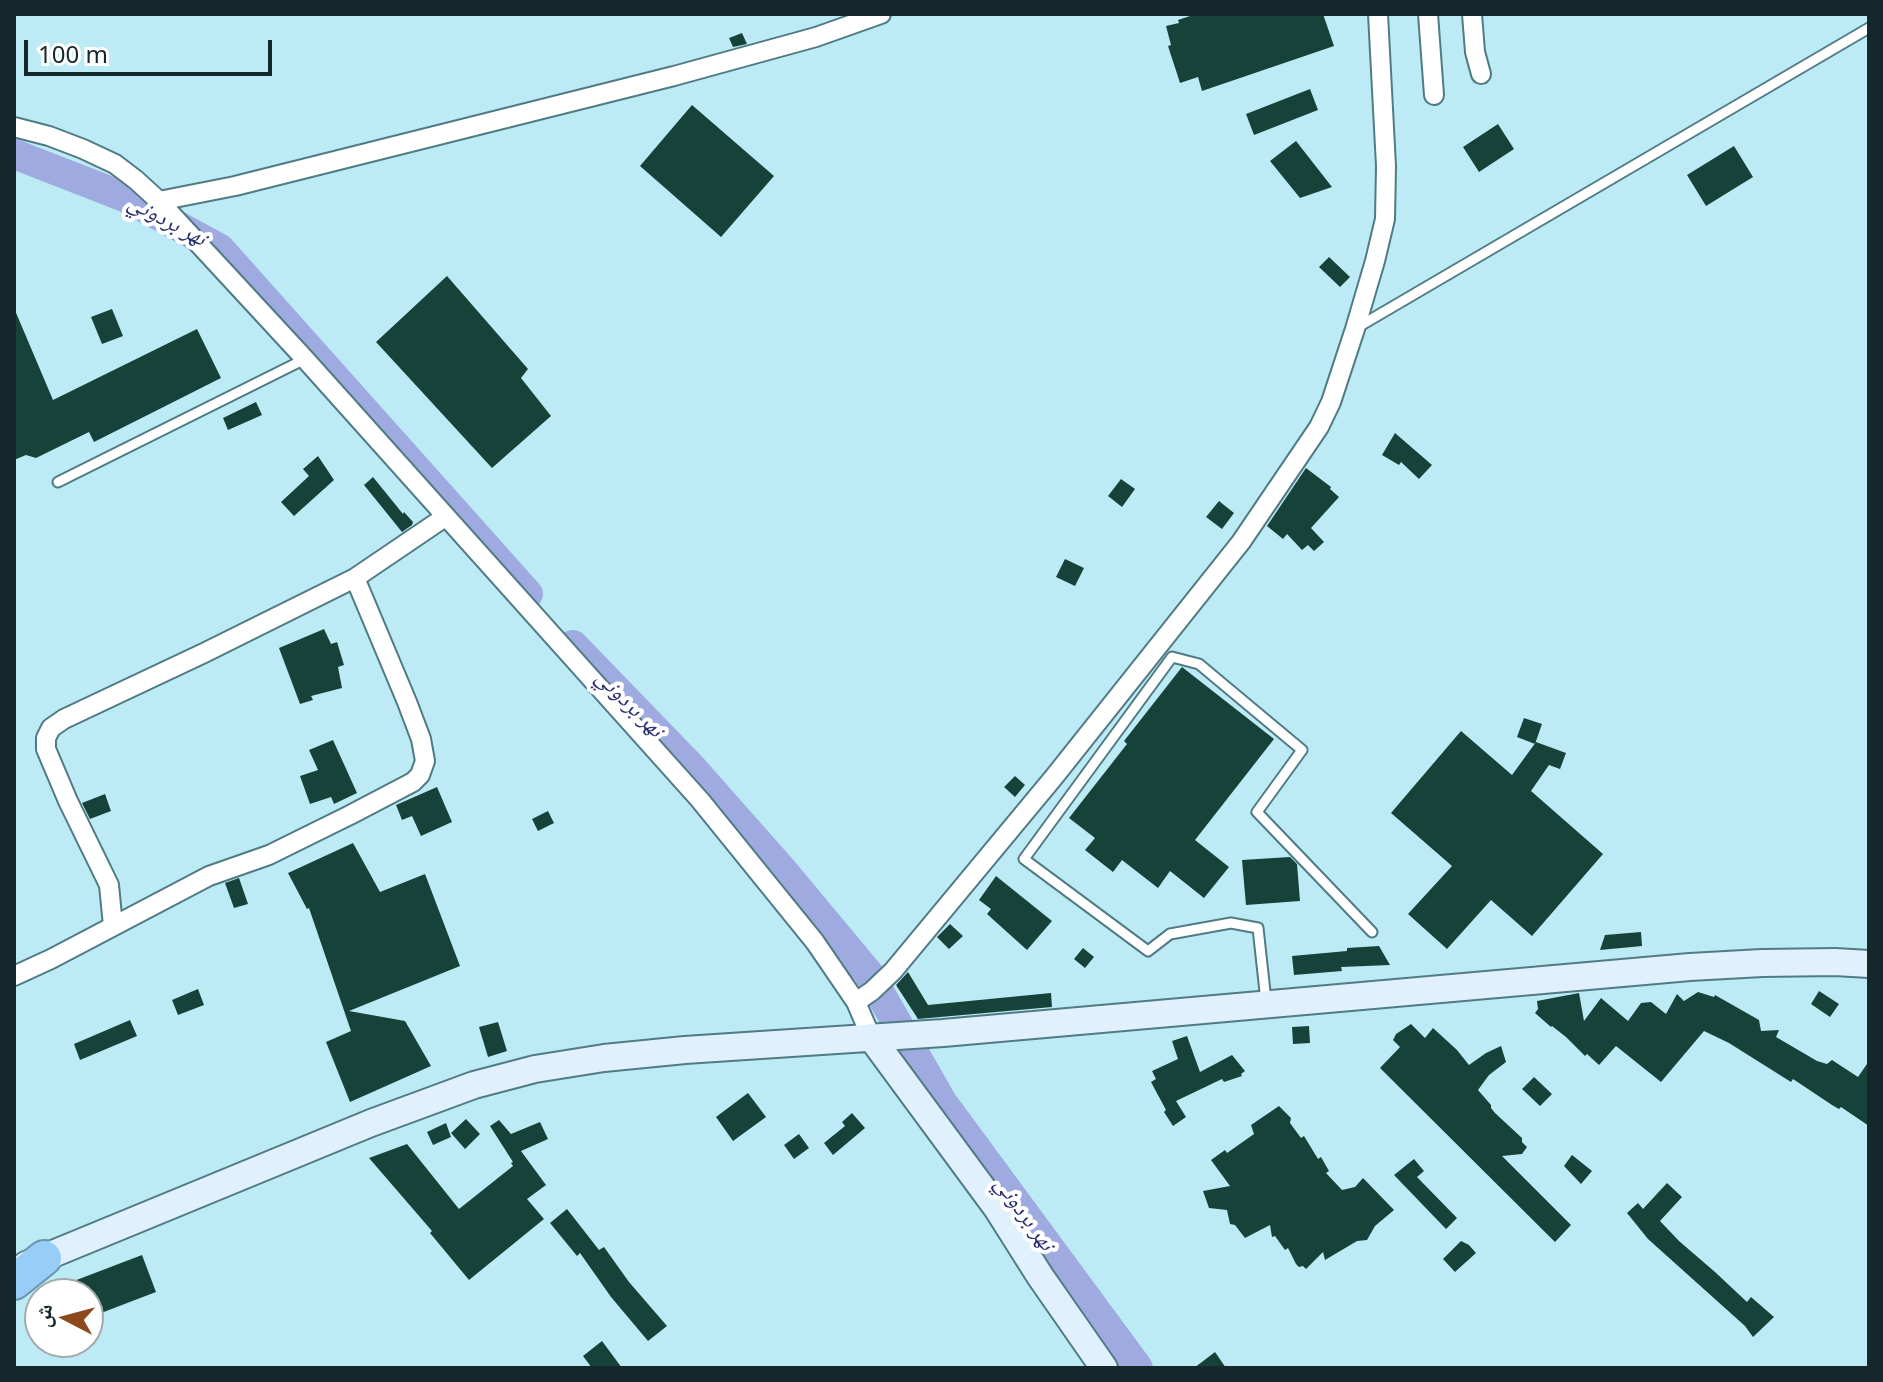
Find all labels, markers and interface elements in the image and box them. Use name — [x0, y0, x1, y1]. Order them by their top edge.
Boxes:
scale bar — [28, 24, 276, 74]
text: 100 m — [38, 37, 108, 70]
water label: نهر بردوني — [123, 189, 211, 253]
water label: نهر بردوني — [590, 665, 668, 743]
water label: نهر بردوني — [988, 1172, 1060, 1256]
north arrow — [24, 1278, 104, 1358]
text: ش — [26, 1303, 58, 1329]

